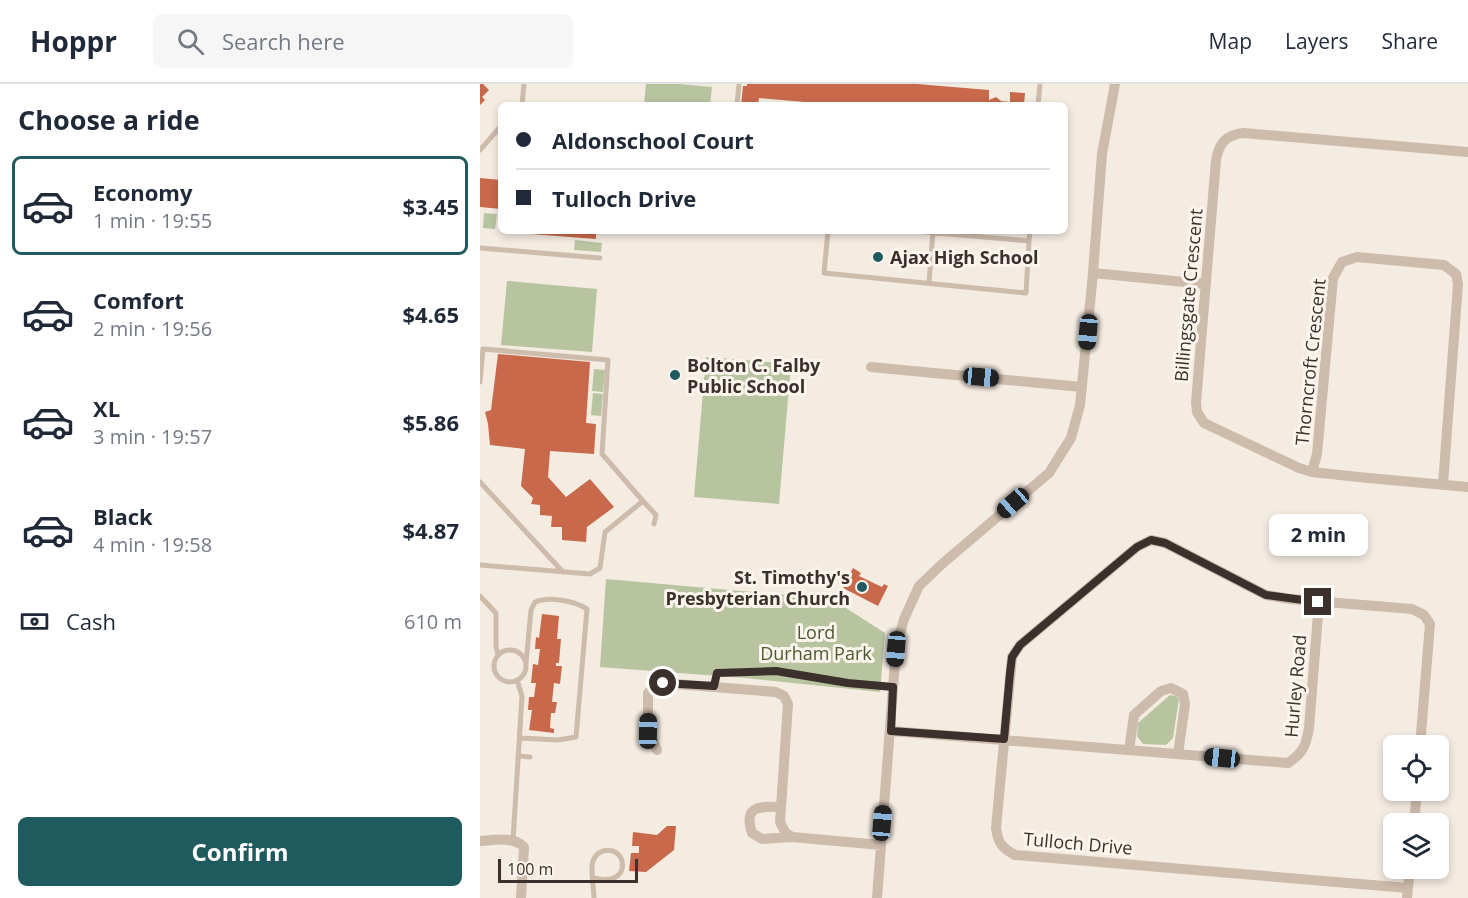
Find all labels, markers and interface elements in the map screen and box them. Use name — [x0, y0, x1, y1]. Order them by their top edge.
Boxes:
search box — [153, 14, 573, 68]
text: Hoppr — [30, 22, 117, 60]
icon: search — [174, 25, 207, 58]
text: Search here — [222, 26, 345, 56]
text: Map — [1209, 27, 1252, 55]
text: Layers — [1285, 27, 1349, 55]
text: Share — [1382, 27, 1438, 55]
text: Choose a ride — [18, 101, 200, 138]
text: Aldonschool Court — [552, 125, 754, 155]
text: Economy — [93, 177, 192, 207]
icon: car — [21, 179, 75, 233]
text: Tulloch Drive — [552, 183, 696, 213]
text: $3.45 — [402, 191, 459, 221]
text: 1 min · 19:55 — [93, 207, 212, 234]
street label: Billingsgate Crescent — [1168, 207, 1208, 383]
place label: Ajax High School — [890, 245, 1039, 269]
marker: Ajax High School — [871, 250, 885, 264]
street label: Thorncroft Crescent — [1289, 277, 1331, 447]
text: Comfort — [93, 285, 184, 315]
icon: car — [21, 287, 75, 341]
text: $4.65 — [402, 299, 459, 329]
car — [1077, 313, 1099, 351]
text: 2 min · 19:56 — [93, 315, 212, 342]
place label: Bolton C. Falby Public School — [687, 353, 821, 398]
car — [962, 366, 1000, 388]
marker: Bolton C. Falby Public School — [668, 368, 682, 382]
text: XL — [93, 393, 120, 423]
icon: car — [21, 395, 75, 449]
text: $5.86 — [402, 407, 459, 437]
text: 3 min · 19:57 — [93, 423, 212, 450]
car — [994, 484, 1032, 522]
text: Black — [93, 501, 153, 531]
icon: car — [21, 503, 75, 557]
text: $4.87 — [402, 515, 459, 545]
callout: 2 min — [1268, 515, 1368, 557]
text: 2 min — [1291, 521, 1346, 548]
text: 4 min · 19:58 — [93, 531, 212, 558]
place label: St. Timothy's Presbyterian Church — [665, 565, 850, 610]
marker: St. Timothy's Presbyterian Church — [855, 580, 869, 594]
route end — [1304, 588, 1331, 615]
icon: cash — [18, 605, 51, 638]
text: Cash — [66, 606, 116, 636]
text: 610 m — [404, 608, 462, 635]
park label: Lord Durham Park — [760, 620, 872, 665]
car — [885, 630, 907, 668]
street label: Hurley Road — [1279, 634, 1311, 738]
route start — [649, 669, 676, 696]
car — [639, 713, 657, 749]
map controls — [1383, 735, 1449, 879]
button: locate — [1383, 735, 1449, 801]
car — [1203, 747, 1241, 769]
car — [871, 804, 893, 842]
button: layers — [1383, 813, 1449, 879]
button: Confirm — [18, 817, 462, 886]
street label: Tulloch Drive — [1023, 826, 1133, 860]
scale bar — [498, 856, 638, 884]
text: 100 m — [507, 858, 553, 880]

